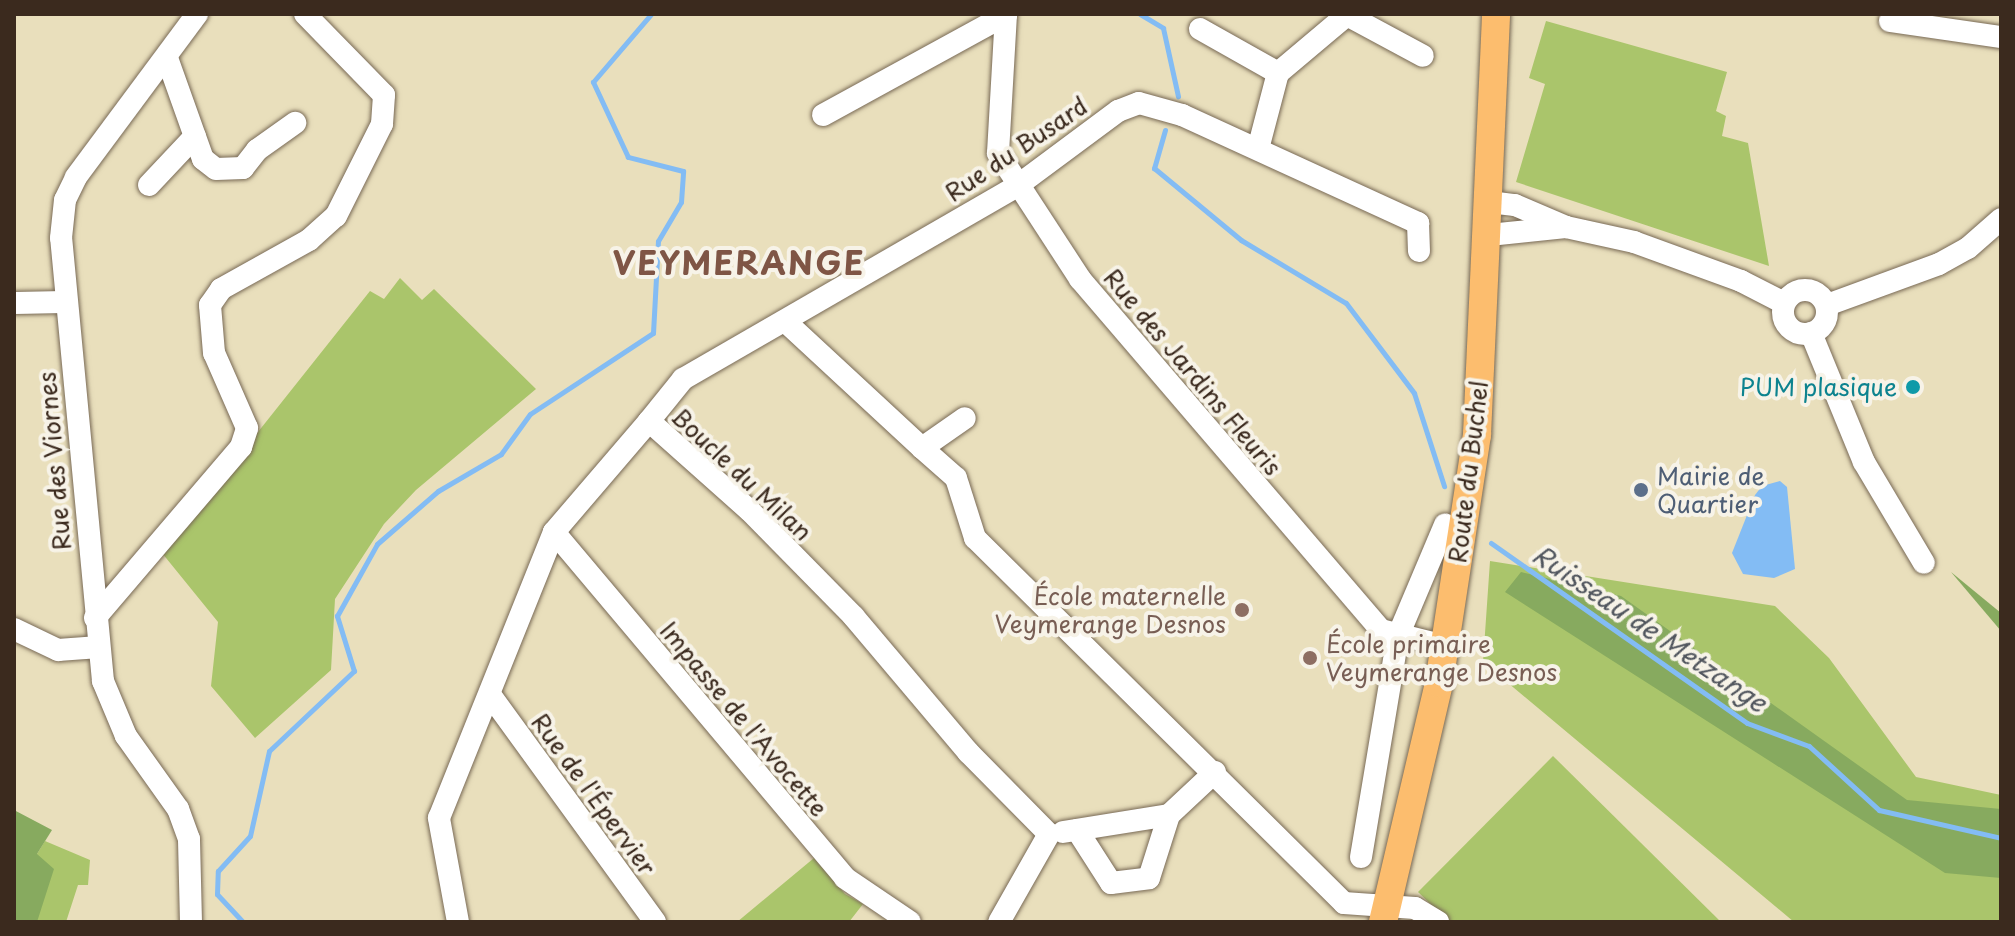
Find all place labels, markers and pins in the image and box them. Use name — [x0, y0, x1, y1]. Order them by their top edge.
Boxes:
place label: PUM plasique — [1738, 373, 1897, 401]
marker: PUM plasique — [1904, 378, 1922, 396]
place label: Mairie de Quartier — [1657, 462, 1765, 518]
marker: Mairie de Quartier — [1632, 481, 1650, 499]
place label: École maternelle Veymerange Desnos — [996, 582, 1226, 638]
marker: École maternelle Veymerange Desnos — [1233, 601, 1251, 619]
place label: École primaire Veymerange Desnos — [1326, 630, 1556, 686]
marker: École primaire Veymerange Desnos — [1301, 649, 1319, 667]

